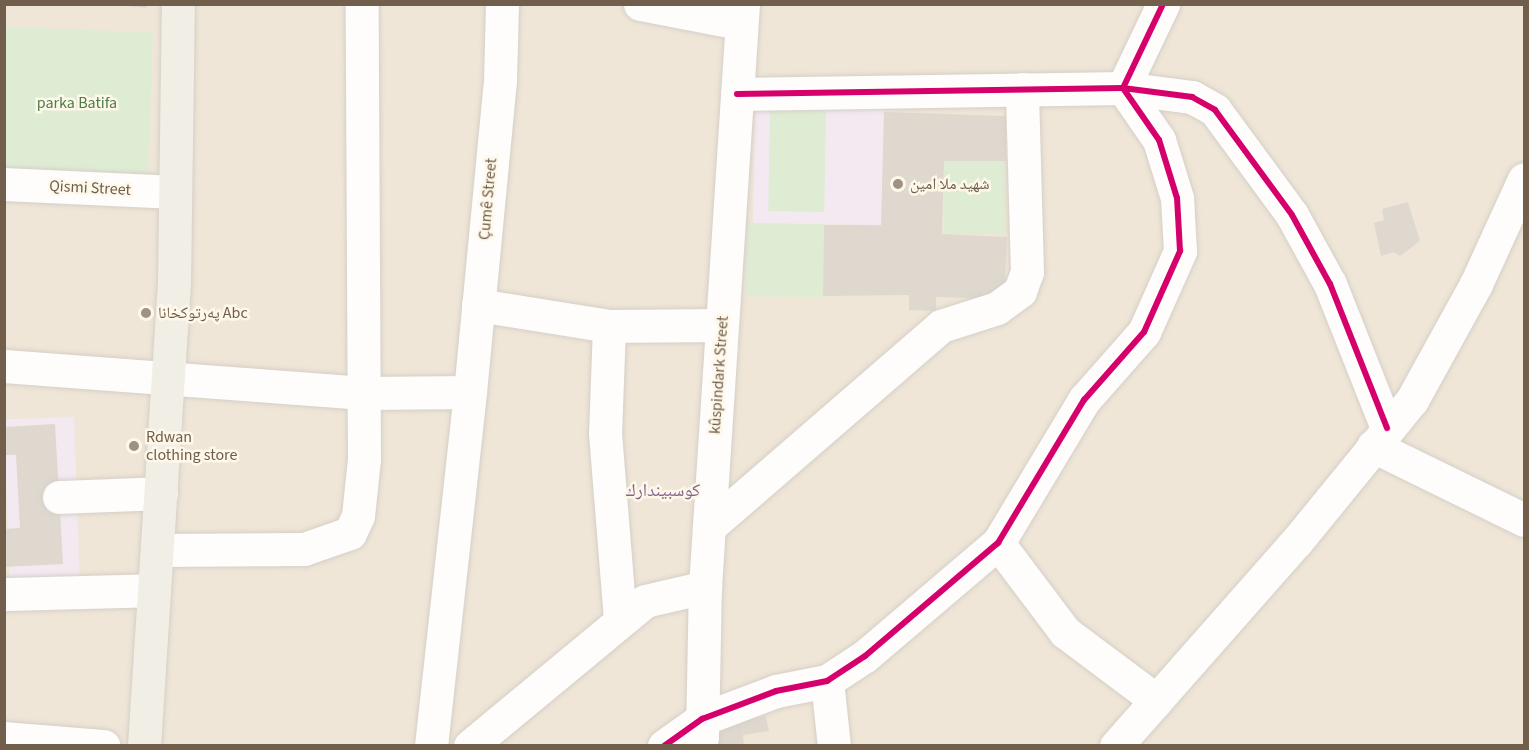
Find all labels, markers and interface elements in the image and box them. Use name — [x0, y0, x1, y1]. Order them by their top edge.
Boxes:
park label: parka Batifa — [37, 93, 117, 113]
street label: Çumê Street — [475, 157, 501, 241]
place label: شهيد ملا امين — [910, 174, 990, 194]
street label: Qismi Street — [49, 176, 131, 200]
marker: شهيد ملا امين — [891, 177, 905, 191]
place label: په‌رتوكخانا Abc — [158, 303, 248, 323]
marker: په‌رتوكخانا Abc — [139, 306, 153, 320]
street label: kûspindark Street — [705, 315, 733, 435]
place label: Rdwan clothing store — [146, 427, 237, 465]
marker: Rdwan clothing store — [127, 439, 141, 453]
district label: كوسبيندارك — [626, 480, 700, 502]

